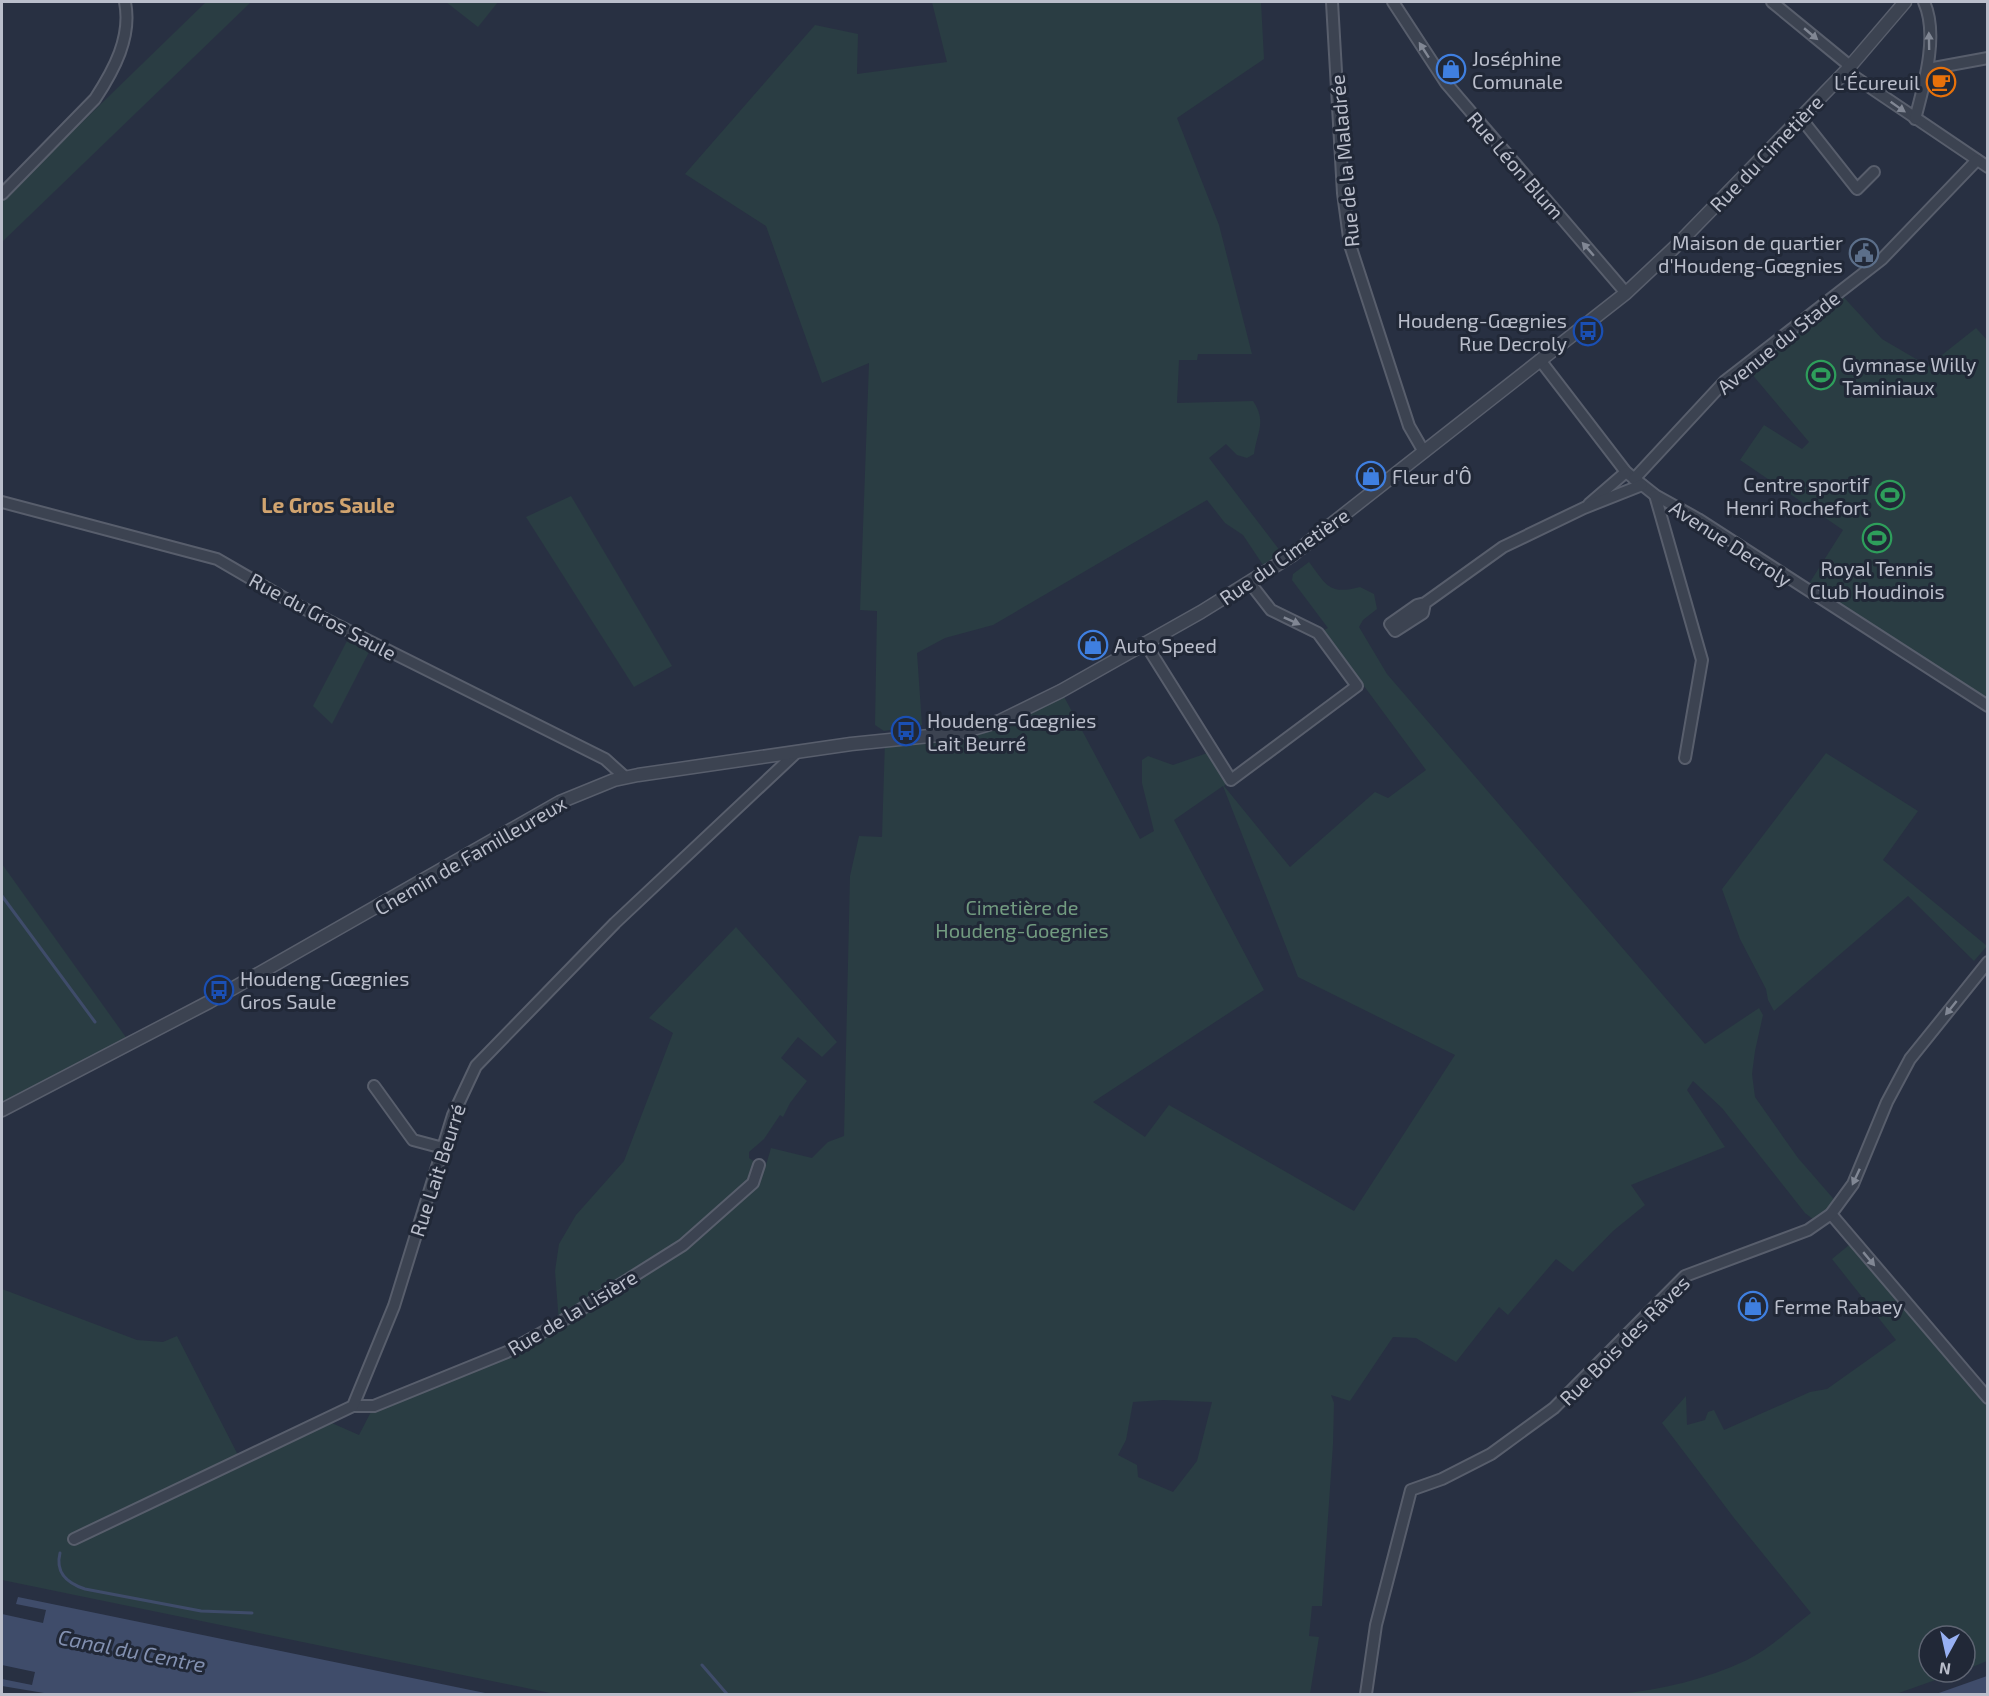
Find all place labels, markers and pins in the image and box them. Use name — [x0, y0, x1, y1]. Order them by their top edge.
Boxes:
place label: Joséphine Comunale — [1472, 46, 1563, 93]
shop icon: Joséphine Comunale — [1435, 53, 1467, 85]
cafe icon: L'Écureuil — [1925, 66, 1957, 98]
place label: L'Écureuil — [1834, 70, 1920, 94]
place label: Maison de quartier d'Houdeng-Gœgnies — [1658, 230, 1843, 277]
public building icon: Maison de quartier d'Houdeng-Gœgnies — [1848, 237, 1880, 269]
place label: Houdeng-Gœgnies Rue Decroly — [1398, 308, 1567, 355]
bus stop icon: Houdeng-Gœgnies Rue Decroly — [1572, 315, 1604, 347]
place label: Gymnase Willy Taminiaux — [1842, 352, 1977, 399]
sports icon: Gymnase Willy Taminiaux — [1805, 359, 1837, 391]
shop icon: Fleur d'Ô — [1355, 460, 1387, 492]
place label: Fleur d'Ô — [1392, 464, 1472, 488]
place label: Centre sportif Henri Rochefort — [1726, 472, 1869, 519]
sports icon: Centre sportif Henri Rochefort — [1874, 479, 1906, 511]
sports icon: Royal Tennis Club Houdinois — [1861, 522, 1893, 554]
place label: Royal Tennis Club Houdinois — [1809, 556, 1945, 603]
shop icon: Auto Speed — [1077, 629, 1109, 661]
place label: Auto Speed — [1114, 633, 1217, 657]
place label: Houdeng-Gœgnies Lait Beurré — [927, 708, 1096, 755]
bus stop icon: Houdeng-Gœgnies Lait Beurré — [890, 715, 922, 747]
place label: Houdeng-Gœgnies Gros Saule — [240, 966, 409, 1013]
bus stop icon: Houdeng-Gœgnies Gros Saule — [203, 974, 235, 1006]
shop icon: Ferme Rabaey — [1737, 1290, 1769, 1322]
place label: Ferme Rabaey — [1774, 1294, 1903, 1318]

